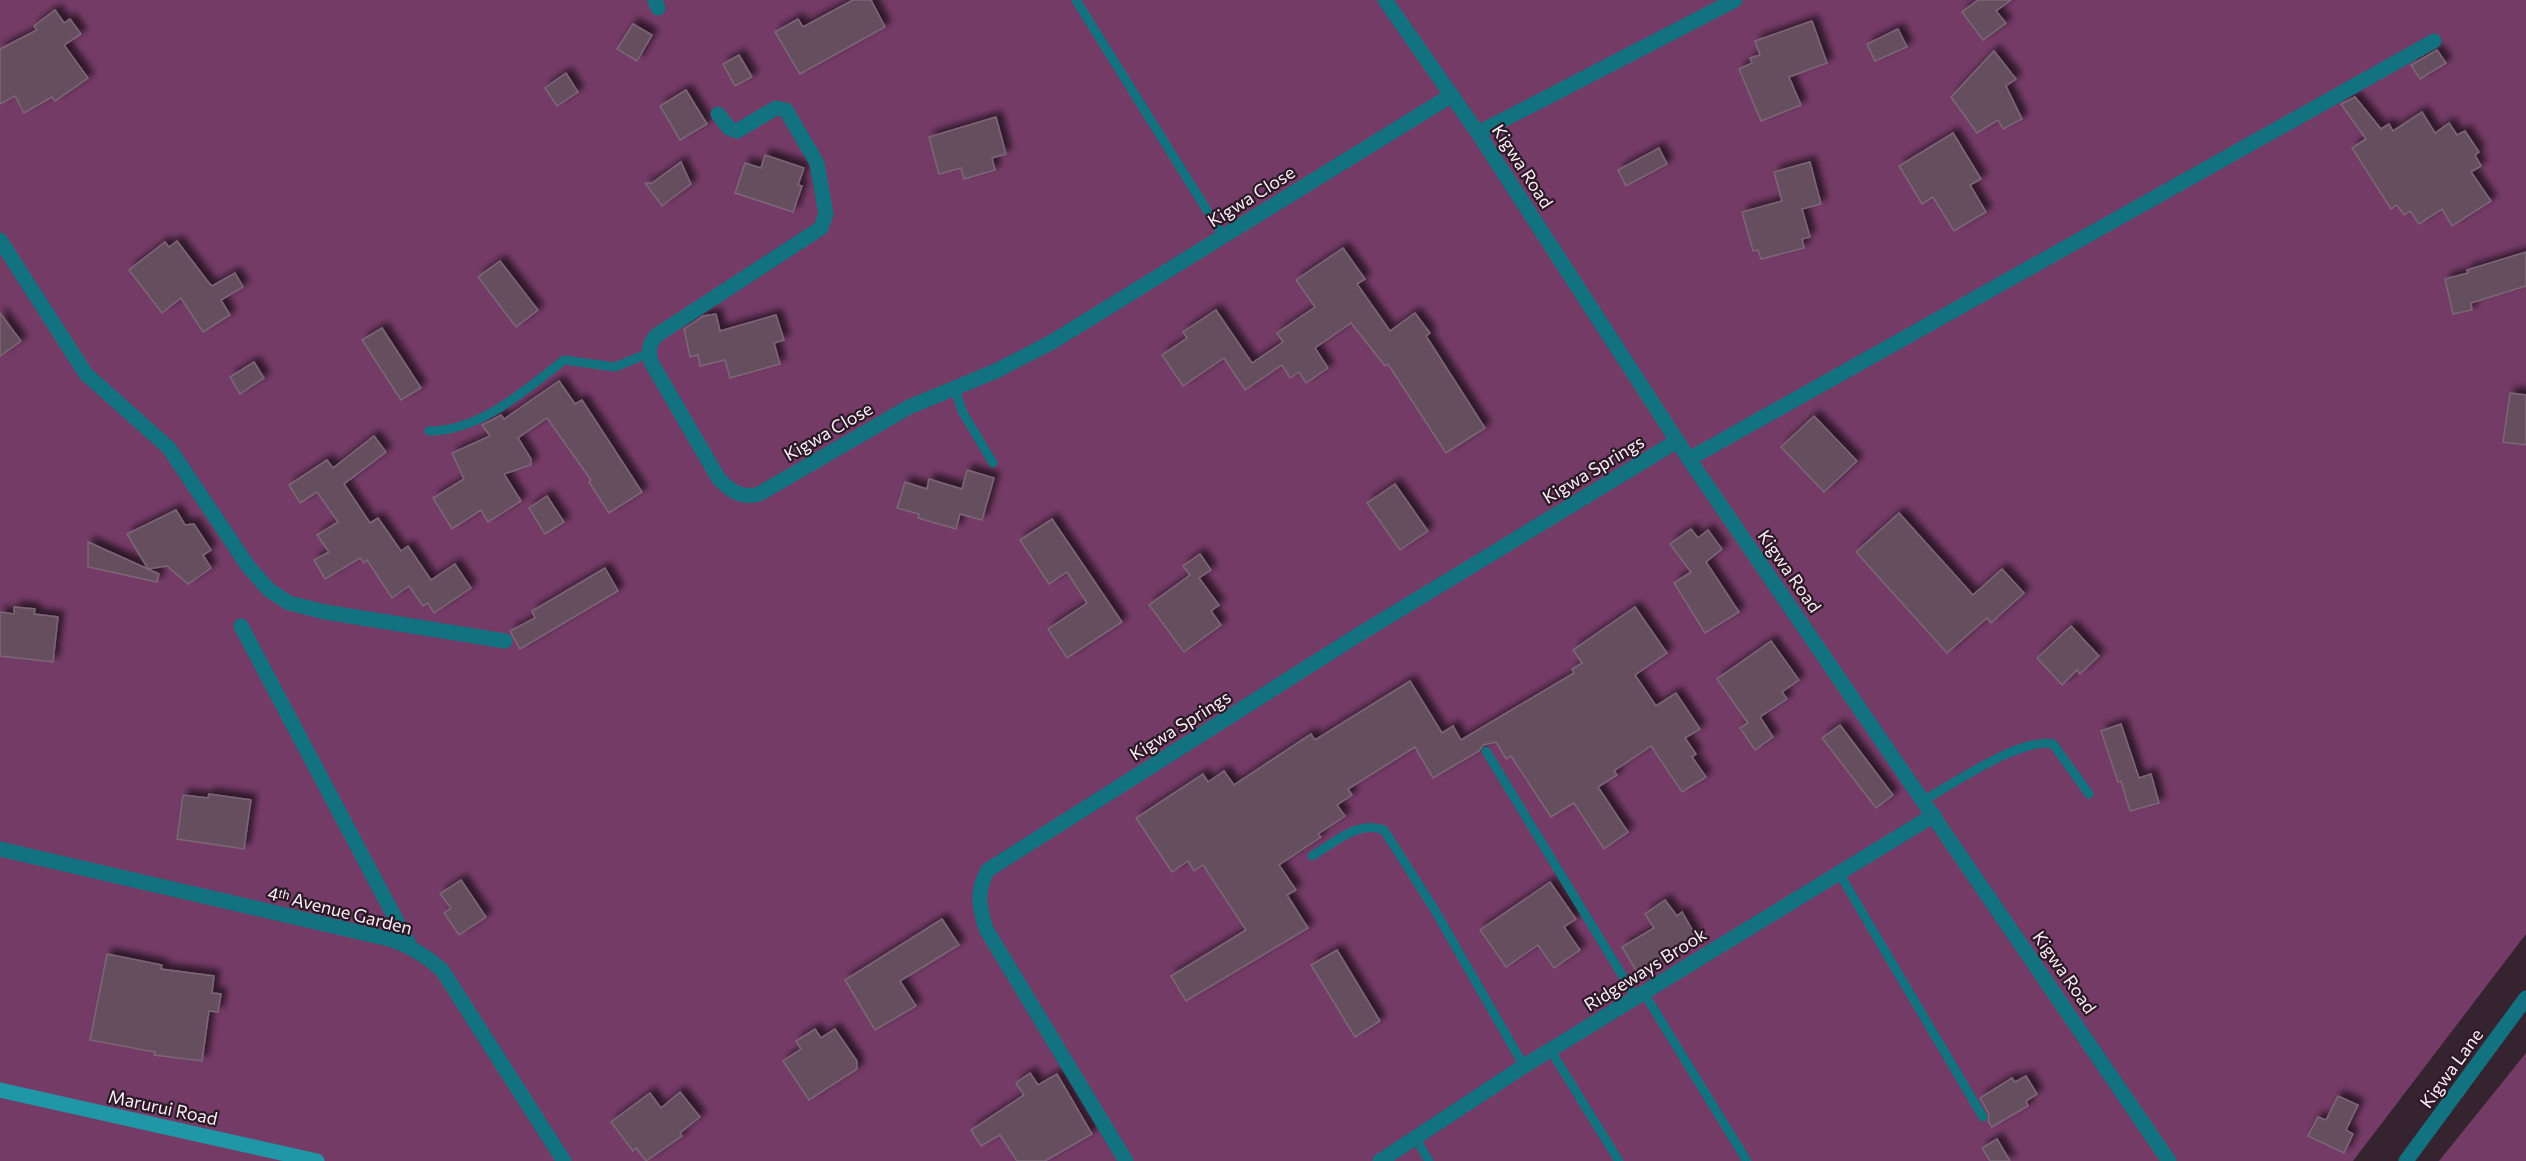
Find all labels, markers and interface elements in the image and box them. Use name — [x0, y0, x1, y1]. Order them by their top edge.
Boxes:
street label: Kigwa Road — [1488, 120, 1558, 212]
street label: Kigwa Close — [1203, 161, 1299, 231]
street label: Kigwa Close — [780, 397, 876, 465]
street label: Kigwa Springs — [1538, 430, 1648, 508]
street label: Kigwa Road — [1754, 526, 1826, 616]
street label: Kigwa Springs — [1125, 685, 1235, 765]
street label: 4ᵗʰ Avenue Garden — [265, 881, 415, 939]
street label: Ridgeways Brook — [1580, 922, 1710, 1015]
street label: Kigwa Road — [2029, 927, 2101, 1017]
street label: Kigwa Lane — [2415, 1024, 2487, 1112]
street label: Marurui Road — [106, 1085, 220, 1129]

